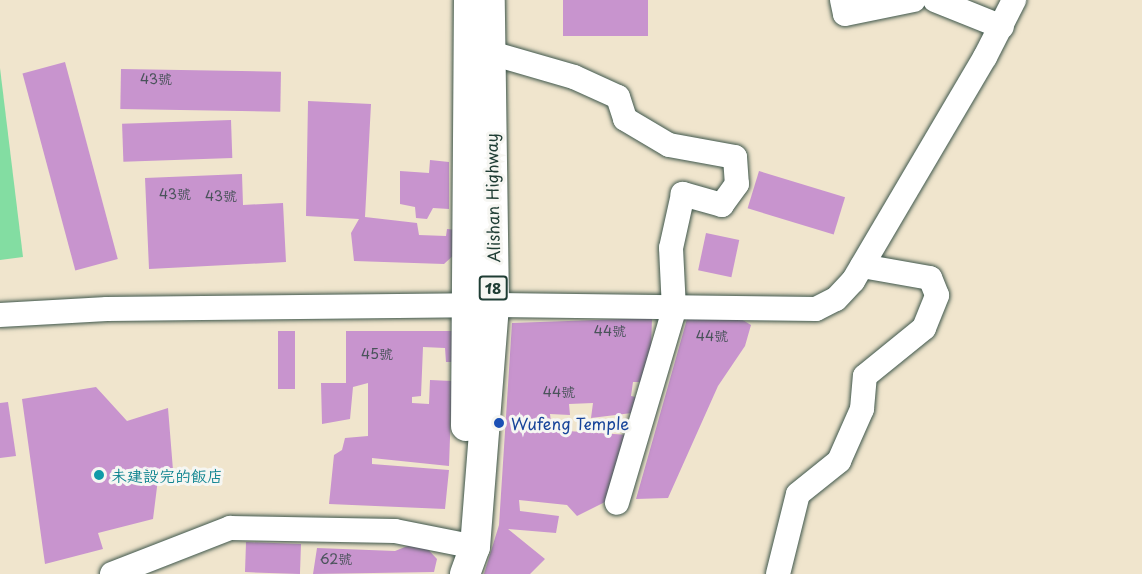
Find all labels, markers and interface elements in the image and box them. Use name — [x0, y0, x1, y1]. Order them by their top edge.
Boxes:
house number: 43號 — [140, 71, 172, 87]
street label: Alishan Highway — [481, 133, 503, 263]
house number: 43號 — [159, 186, 191, 202]
house number: 43號 — [205, 188, 237, 204]
road number: 18 — [478, 276, 508, 300]
house number: 44號 — [594, 323, 626, 339]
house number: 44號 — [696, 328, 728, 344]
house number: 45號 — [361, 346, 393, 362]
house number: 44號 — [543, 384, 575, 400]
place label: Wufeng Temple — [511, 413, 629, 433]
marker: Wufeng Temple — [492, 416, 506, 430]
place label: 未建設完的飯店 — [111, 465, 223, 485]
marker: 未建設完的飯店 — [92, 468, 106, 482]
house number: 62號 — [320, 551, 352, 567]

